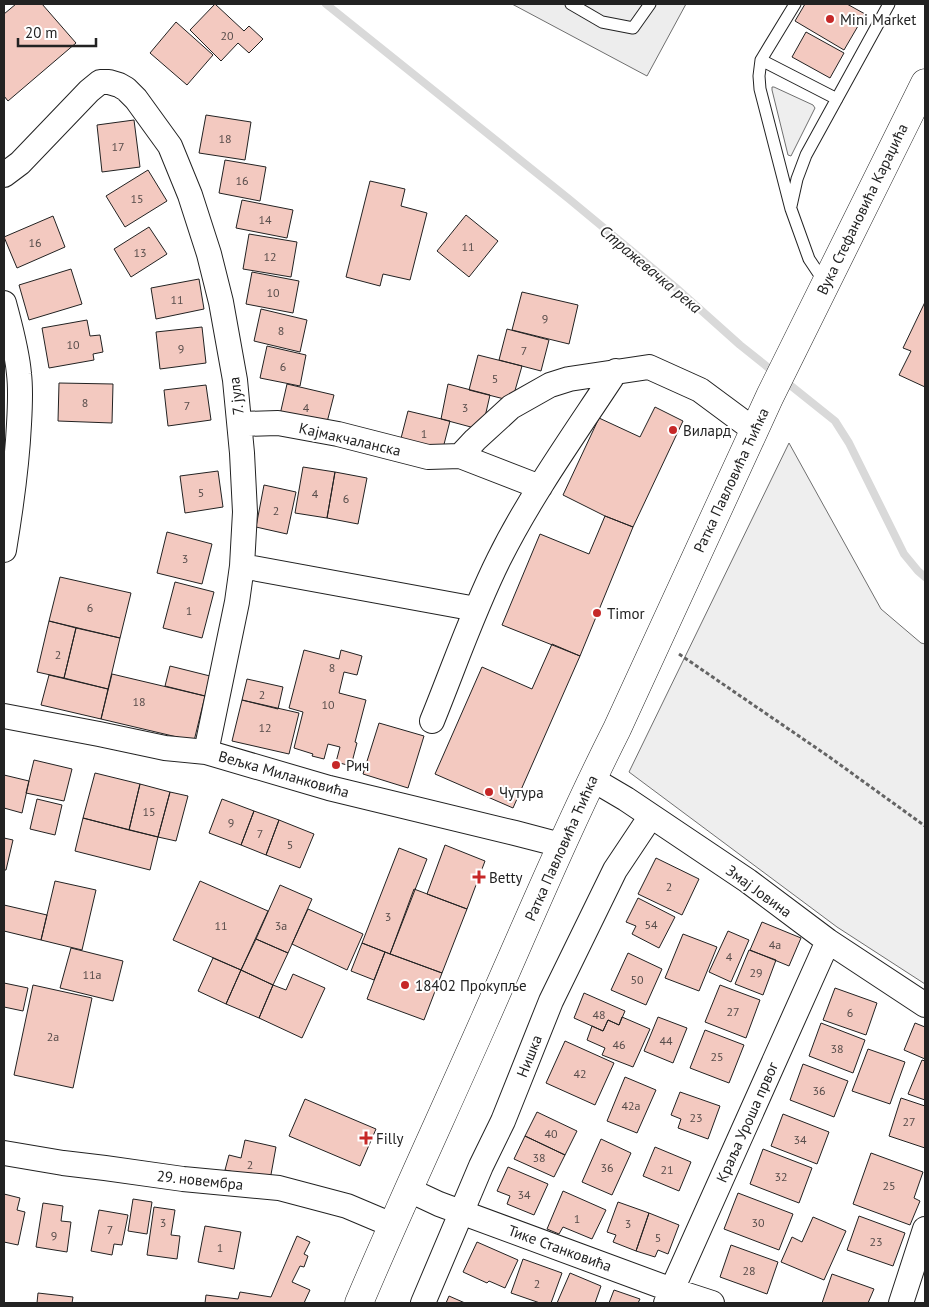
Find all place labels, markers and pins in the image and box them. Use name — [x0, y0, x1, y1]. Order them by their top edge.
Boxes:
place label: Mini Market — [840, 10, 916, 29]
marker: Mini Market — [824, 13, 836, 25]
place label: Вилард — [683, 421, 731, 440]
marker: Вилард — [667, 424, 679, 436]
place label: Timor — [607, 604, 645, 623]
marker: Timor — [591, 607, 603, 619]
place label: Рич — [346, 756, 369, 775]
marker: Рич — [330, 759, 342, 771]
place label: Чутура — [499, 783, 544, 802]
marker: Чутура — [483, 786, 495, 798]
place label: Betty — [489, 868, 523, 887]
marker: Betty — [473, 871, 485, 883]
place label: 18402 Прокупље — [415, 976, 527, 995]
marker: 18402 Прокупље — [399, 979, 411, 991]
place label: Filly — [376, 1129, 404, 1148]
marker: Filly — [360, 1132, 372, 1144]

